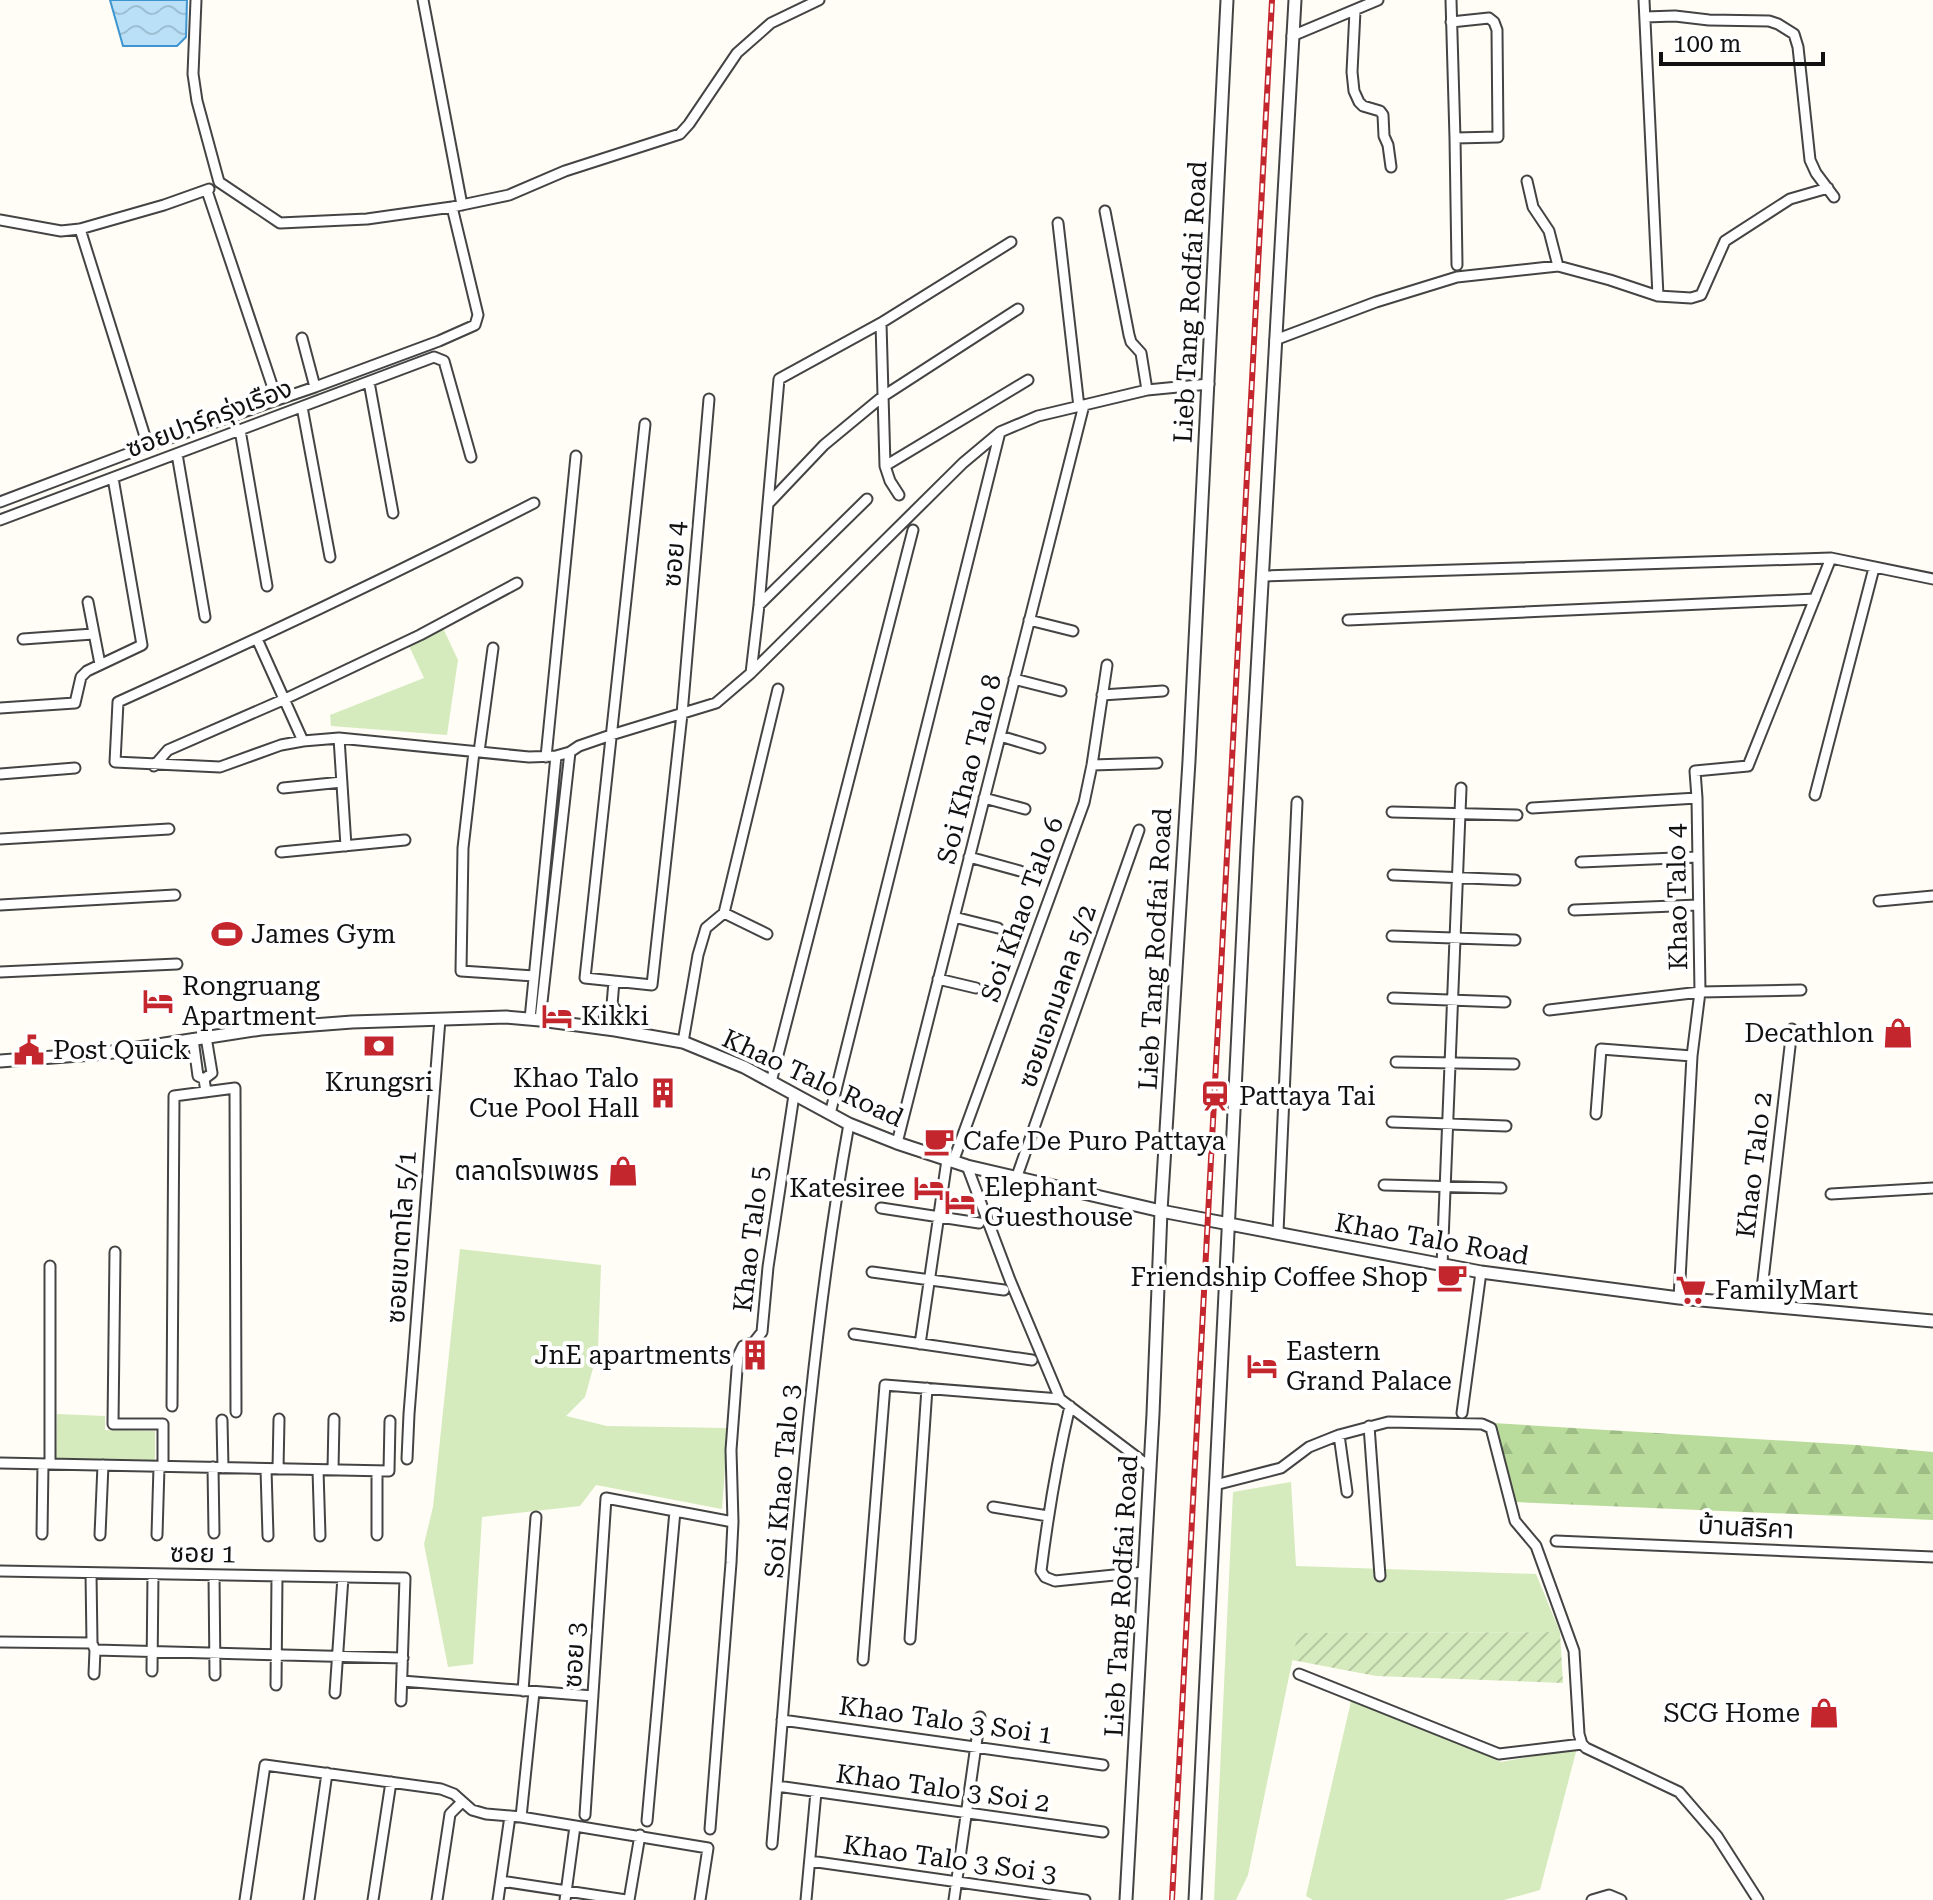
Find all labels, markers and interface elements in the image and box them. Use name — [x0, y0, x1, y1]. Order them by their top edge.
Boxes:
scale bar — [1661, 16, 1823, 66]
text: 100 m — [1673, 30, 1741, 58]
street label: Lieb Tang Rodfai Road — [1168, 160, 1212, 444]
street label: ซอยปาร์ครุ่งเรือง — [122, 373, 297, 464]
street label: ซอย 4 — [656, 519, 692, 588]
street label: Soi Khao Talo 8 — [931, 671, 1007, 867]
street label: Lieb Tang Rodfai Road — [1133, 807, 1177, 1091]
street label: Soi Khao Talo 6 — [975, 812, 1069, 1006]
street label: Khao Talo 4 — [1661, 823, 1693, 971]
street label: ซอยเอกมลคล 5/2 — [1012, 901, 1102, 1091]
sports icon: James Gym — [210, 917, 244, 951]
place label: James Gym — [251, 919, 396, 949]
place label: Rongruang Apartment — [182, 971, 320, 1031]
hotel icon: Rongruang Apartment — [141, 984, 175, 1018]
hotel icon: Kikki — [540, 999, 574, 1033]
place label: Kikki — [581, 1001, 649, 1031]
shop icon: Decathlon — [1881, 1016, 1915, 1050]
place label: Decathlon — [1744, 1018, 1874, 1048]
street label: Khao Talo Road — [718, 1023, 909, 1133]
bank icon: Krungsri — [362, 1029, 396, 1063]
public building icon: Post Quick — [12, 1033, 46, 1067]
place label: Post Quick — [53, 1035, 190, 1065]
place label: Khao Talo Cue Pool Hall — [469, 1063, 639, 1123]
place label: Krungsri — [325, 1067, 433, 1097]
building icon: Khao Talo Cue Pool Hall — [646, 1076, 680, 1110]
station icon: Pattaya Tai — [1198, 1079, 1232, 1113]
place label: Pattaya Tai — [1239, 1081, 1375, 1111]
street label: Khao Talo 2 — [1730, 1090, 1778, 1240]
cafe icon: Cafe De Puro Pattaya — [922, 1124, 956, 1158]
place label: Cafe De Puro Pattaya — [963, 1126, 1226, 1156]
street label: ซอยเขาตาโล 5/1 — [380, 1150, 422, 1324]
shop icon: ตลาดโรงเพชร — [606, 1154, 640, 1188]
place label: ตลาดโรงเพชร — [454, 1156, 599, 1186]
street label: Khao Talo 5 — [727, 1164, 775, 1314]
hotel icon: Katesiree — [912, 1171, 946, 1205]
place label: Elephant Guesthouse — [984, 1172, 1133, 1232]
place label: Katesiree — [789, 1173, 905, 1203]
hotel icon: Elephant Guesthouse — [943, 1185, 977, 1219]
street label: Khao Talo Road — [1333, 1207, 1532, 1271]
cafe icon: Friendship Coffee Shop — [1435, 1260, 1469, 1294]
place label: Friendship Coffee Shop — [1130, 1262, 1428, 1292]
supermarket icon: FamilyMart — [1674, 1273, 1708, 1307]
place label: FamilyMart — [1715, 1275, 1858, 1305]
place label: Eastern Grand Palace — [1286, 1336, 1452, 1396]
building icon: JnE apartments — [738, 1338, 772, 1372]
place label: JnE apartments — [534, 1340, 731, 1370]
hotel icon: Eastern Grand Palace — [1245, 1349, 1279, 1383]
street label: Soi Khao Talo 3 — [759, 1383, 805, 1579]
street label: Lieb Tang Rodfai Road — [1099, 1454, 1143, 1738]
street label: บ้านสิริคา — [1697, 1510, 1795, 1544]
street label: ซอย 1 — [170, 1537, 236, 1569]
street label: ซอย 3 — [557, 1621, 591, 1689]
street label: Khao Talo 3 Soi 1 — [837, 1690, 1055, 1750]
shop icon: SCG Home — [1807, 1696, 1841, 1730]
place label: SCG Home — [1663, 1698, 1800, 1728]
street label: Khao Talo 3 Soi 2 — [834, 1758, 1052, 1818]
street label: Khao Talo 3 Soi 3 — [841, 1829, 1059, 1889]

